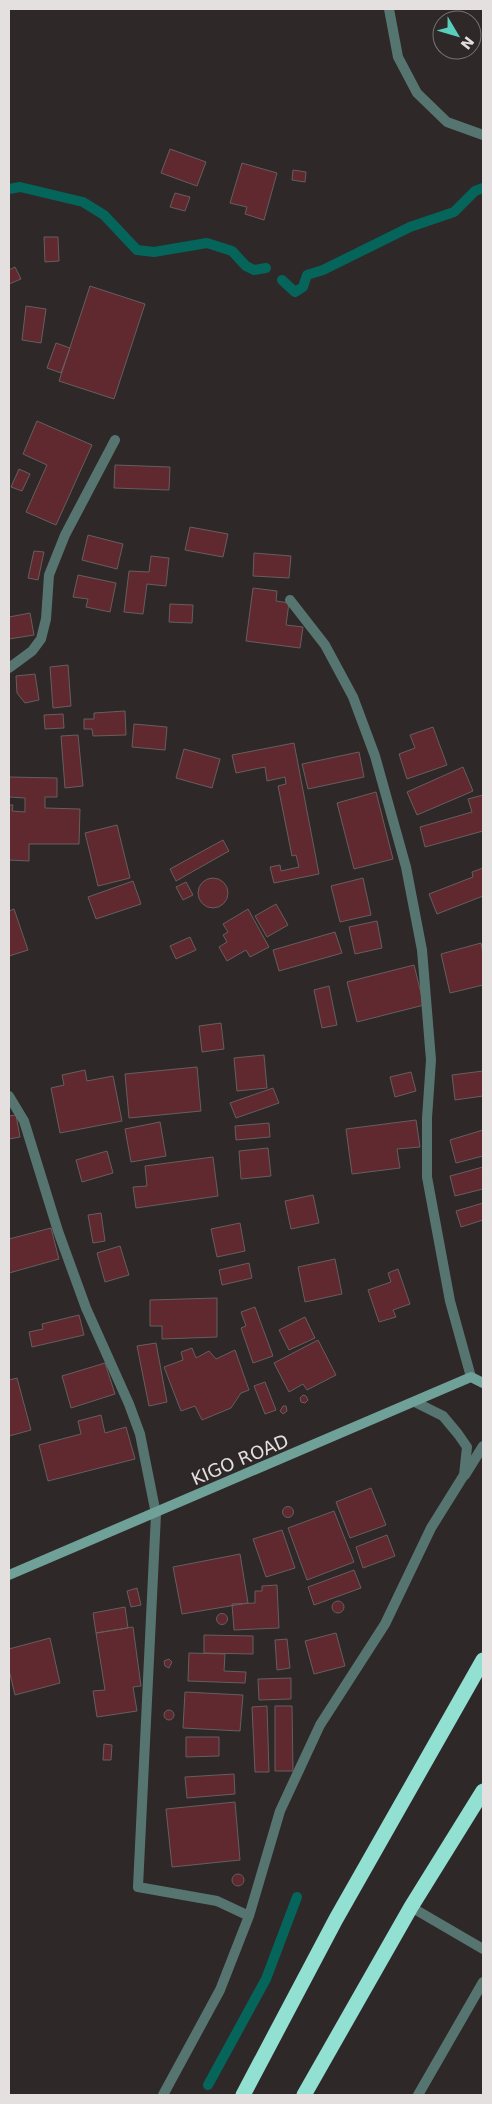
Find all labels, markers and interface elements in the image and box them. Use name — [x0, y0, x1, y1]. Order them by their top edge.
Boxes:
north arrow — [432, 10, 482, 60]
text: N — [457, 33, 477, 53]
street label: KIGO ROAD — [188, 1430, 292, 1489]

